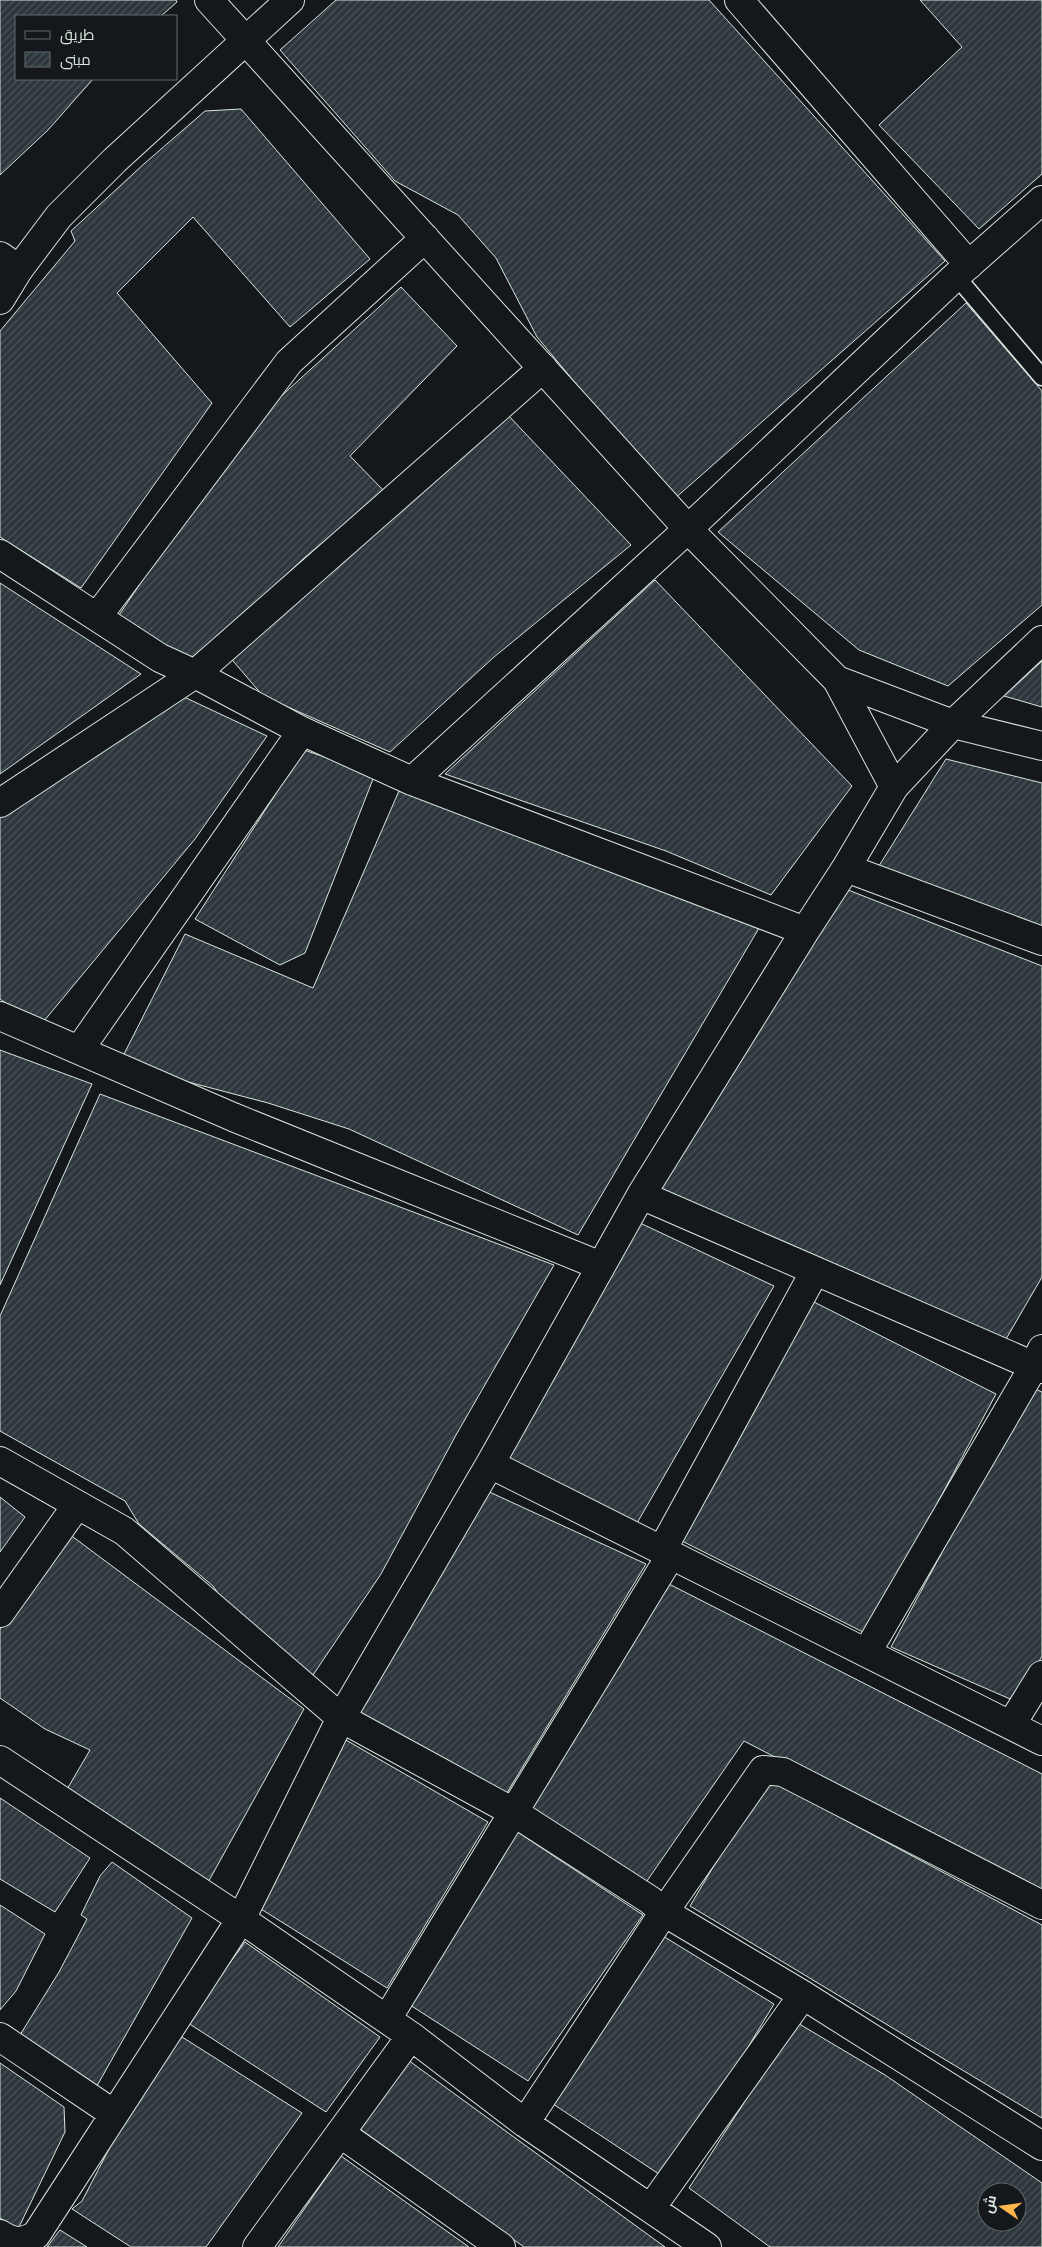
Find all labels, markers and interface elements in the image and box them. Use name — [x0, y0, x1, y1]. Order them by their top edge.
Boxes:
legend — [15, 15, 178, 80]
text: طريق — [60, 26, 94, 45]
text: مبنى — [60, 51, 91, 70]
north arrow — [977, 2182, 1027, 2232]
text: ش — [980, 2193, 1000, 2215]

